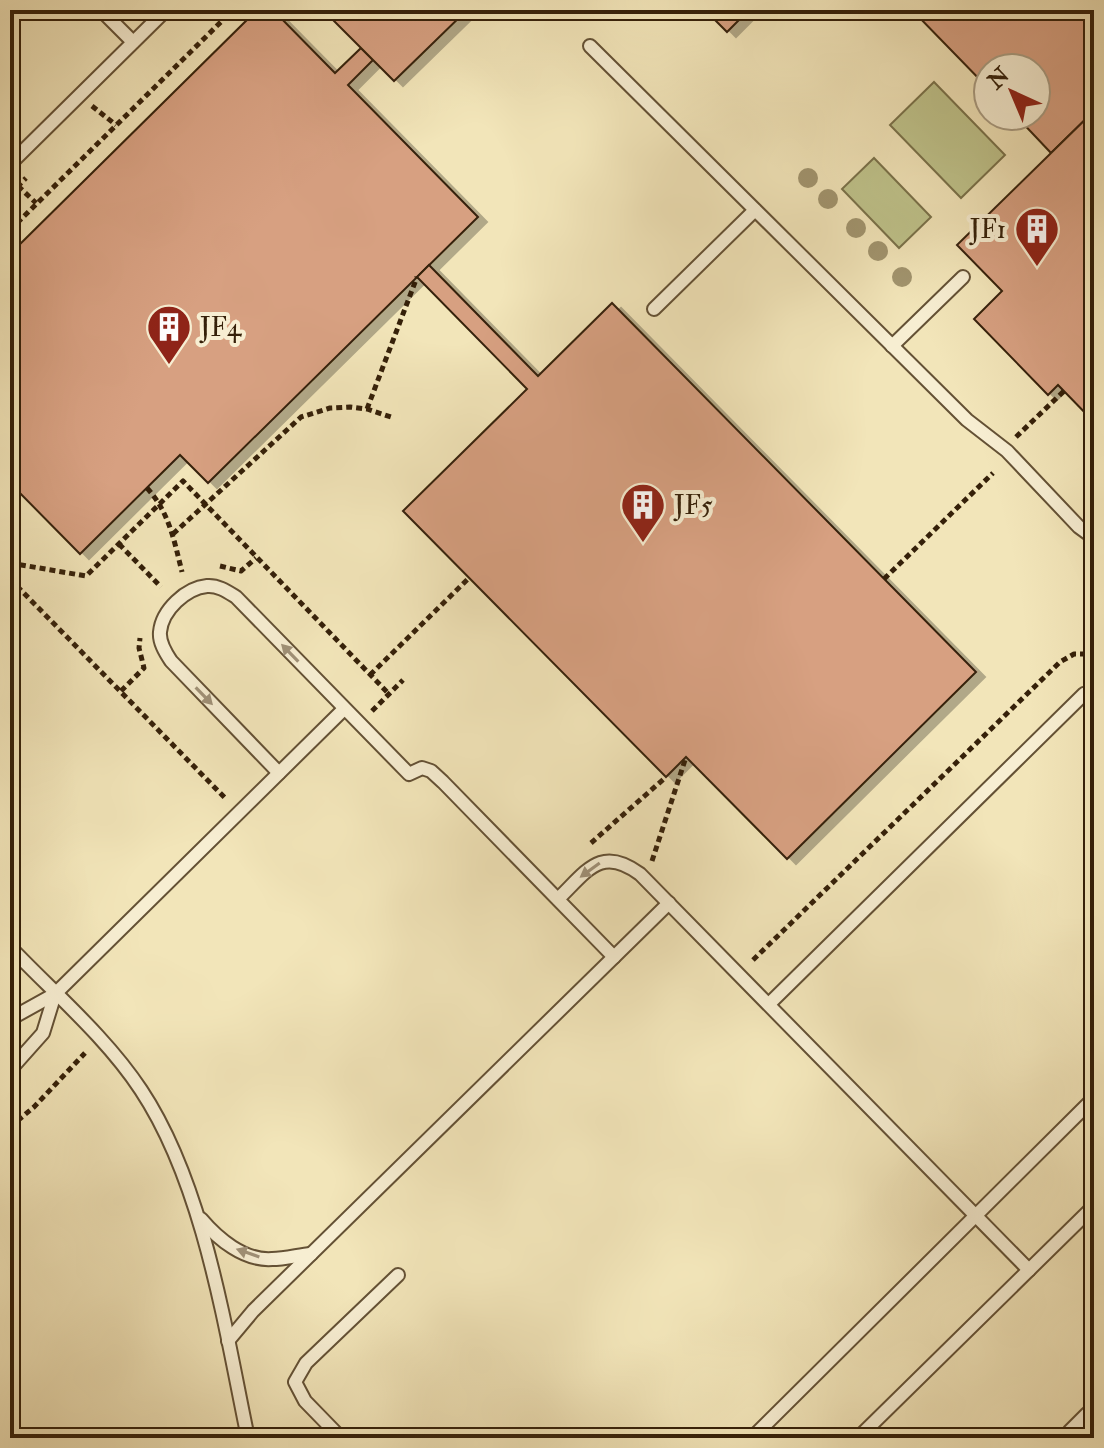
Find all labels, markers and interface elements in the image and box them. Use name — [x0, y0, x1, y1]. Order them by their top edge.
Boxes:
north arrow — [972, 52, 1052, 132]
text: N — [981, 61, 1016, 96]
building icon: JF1 — [1013, 205, 1061, 268]
place label: JF1 — [969, 214, 1006, 246]
building icon: JF4 — [145, 303, 193, 366]
place label: JF4 — [199, 312, 242, 344]
building icon: JF5 — [619, 481, 667, 544]
place label: JF5 — [673, 490, 713, 522]
one-way arrow — [281, 644, 300, 663]
one-way arrow — [195, 686, 213, 705]
one-way arrow — [580, 862, 600, 878]
one-way arrow — [235, 1246, 259, 1258]

